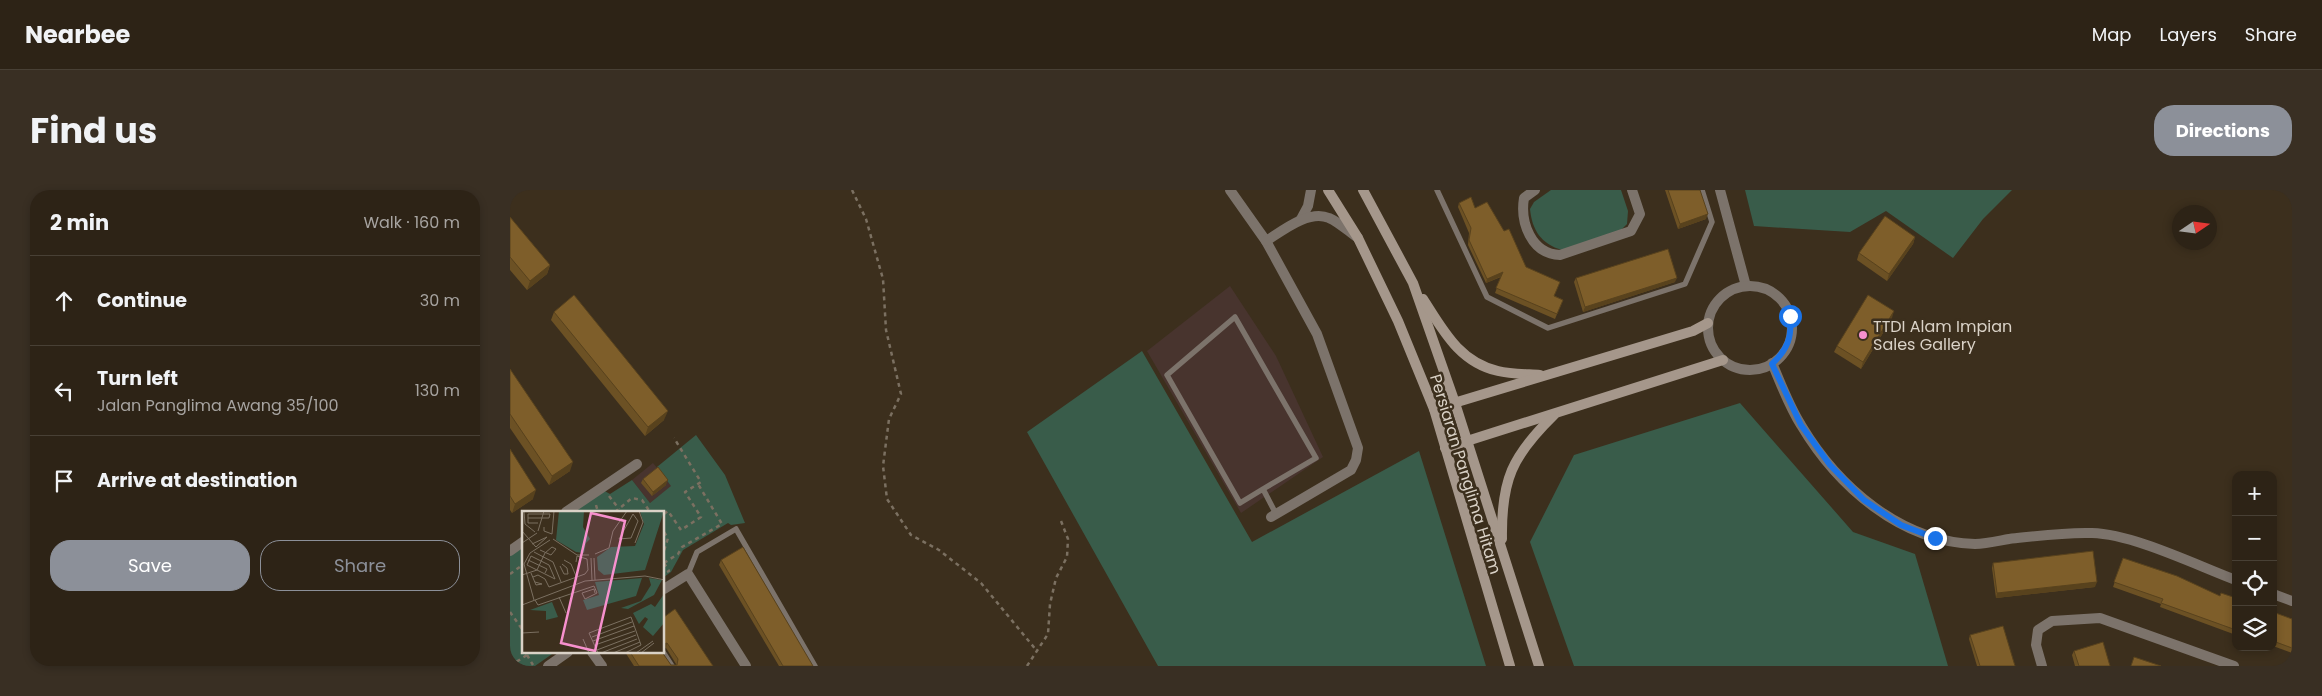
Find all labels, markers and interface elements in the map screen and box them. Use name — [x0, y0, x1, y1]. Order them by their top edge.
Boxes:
text: Nearbee — [25, 18, 130, 51]
text: Map — [2092, 22, 2132, 47]
text: Layers — [2160, 22, 2217, 47]
text: Share — [2245, 22, 2297, 47]
button: Directions — [2154, 105, 2292, 156]
text: Find us — [30, 106, 157, 155]
north arrow — [2172, 205, 2217, 250]
text: 2 min — [50, 208, 109, 237]
text: Walk · 160 m — [363, 211, 460, 234]
icon: ahead — [50, 287, 78, 315]
text: Continue — [97, 287, 187, 314]
text: 30 m — [420, 289, 460, 312]
route start — [1779, 305, 1802, 328]
place label: TTDI Alam Impian Sales Gallery — [1873, 315, 2012, 356]
marker: TTDI Alam Impian Sales Gallery — [1857, 329, 1869, 341]
text: Turn left — [97, 365, 178, 392]
street label: Persiaran Panglima Hitam — [1424, 371, 1507, 577]
icon: left — [50, 377, 78, 405]
text: 130 m — [415, 379, 460, 402]
text: Jalan Panglima Awang 35/100 — [97, 394, 339, 417]
icon: arrive — [50, 467, 78, 495]
text: Arrive at destination — [97, 467, 298, 494]
map controls — [2232, 471, 2277, 651]
button: + — [2232, 471, 2277, 516]
inset map — [522, 511, 665, 653]
button: − — [2232, 516, 2277, 561]
route end — [1924, 527, 1947, 550]
button: Save — [50, 540, 250, 591]
button: Share — [260, 540, 460, 591]
button: locate — [2232, 561, 2277, 606]
button: layers — [2232, 606, 2277, 651]

